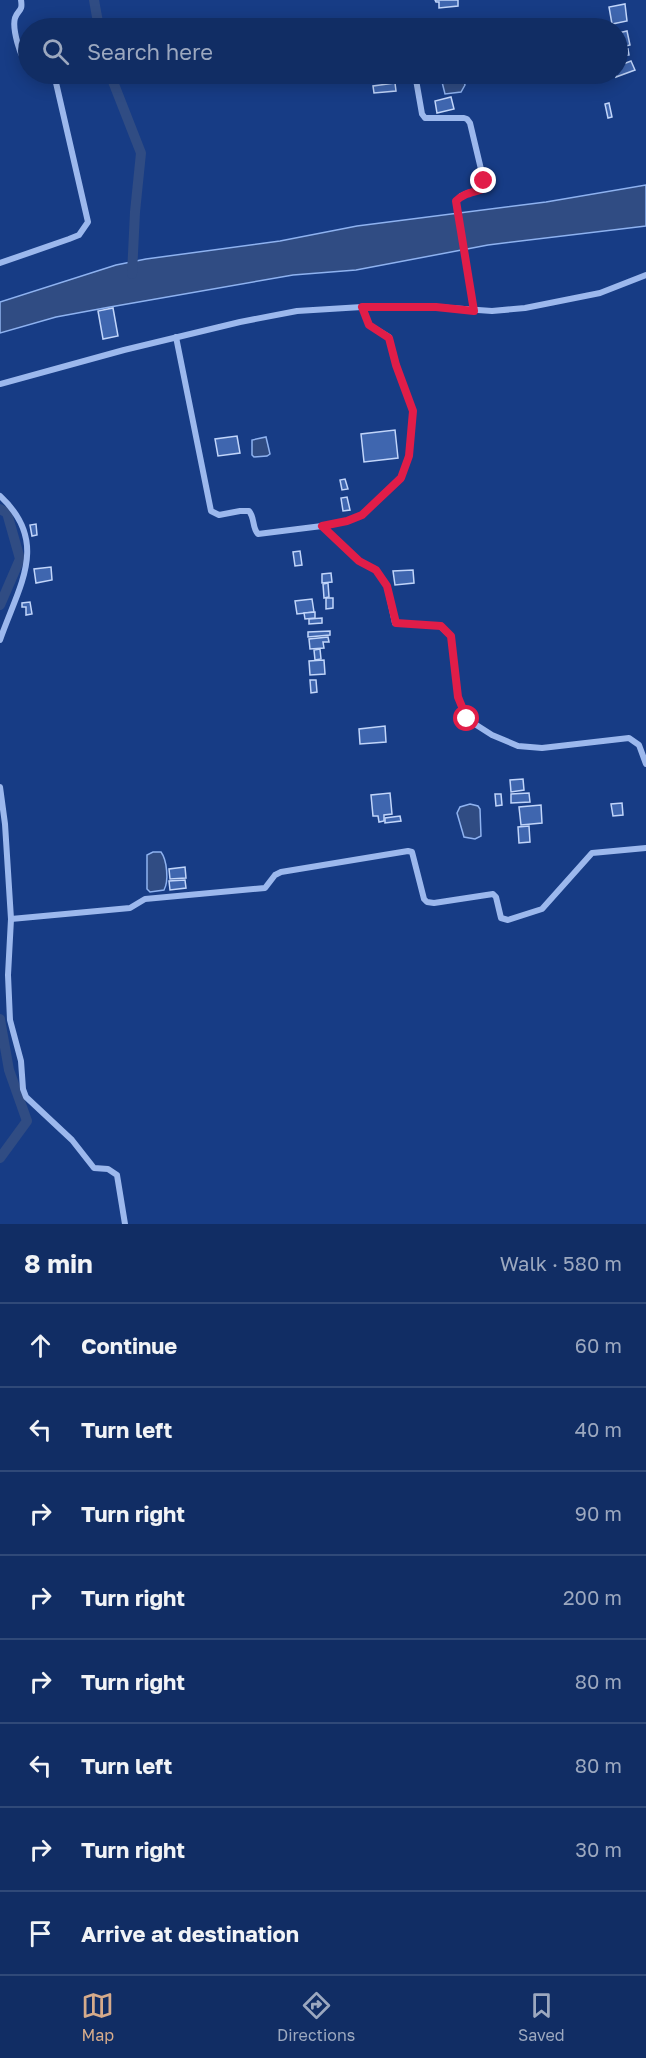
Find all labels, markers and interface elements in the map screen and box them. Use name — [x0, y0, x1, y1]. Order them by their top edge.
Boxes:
search box — [18, 18, 628, 84]
icon: search — [39, 35, 72, 68]
text: Search here — [87, 38, 213, 65]
route end — [470, 167, 496, 193]
route start — [453, 705, 479, 731]
text: 8 min — [24, 1248, 93, 1279]
text: Walk · 580 m — [500, 1251, 622, 1275]
icon: ahead — [24, 1329, 57, 1362]
text: Continue — [81, 1332, 177, 1359]
text: 60 m — [575, 1333, 622, 1357]
icon: left — [24, 1413, 57, 1446]
text: Turn left — [81, 1416, 172, 1443]
text: 40 m — [575, 1417, 622, 1441]
icon: right — [24, 1497, 57, 1530]
text: Turn right — [81, 1500, 185, 1527]
text: 90 m — [575, 1501, 622, 1525]
icon: right — [24, 1581, 57, 1614]
text: Turn right — [81, 1584, 185, 1611]
text: 200 m — [563, 1585, 622, 1609]
icon: right — [24, 1665, 57, 1698]
text: Turn right — [81, 1668, 185, 1695]
text: 80 m — [575, 1669, 622, 1693]
icon: left — [24, 1749, 57, 1782]
text: Turn left — [81, 1752, 172, 1779]
text: 80 m — [575, 1753, 622, 1777]
icon: right — [24, 1833, 57, 1866]
text: Turn right — [81, 1836, 185, 1863]
text: 30 m — [575, 1837, 622, 1861]
icon: arrive — [24, 1917, 57, 1950]
text: Arrive at destination — [81, 1920, 299, 1947]
tab: Map — [81, 1989, 114, 2045]
tab: Directions — [277, 1989, 355, 2045]
tab: Saved — [518, 1989, 565, 2045]

